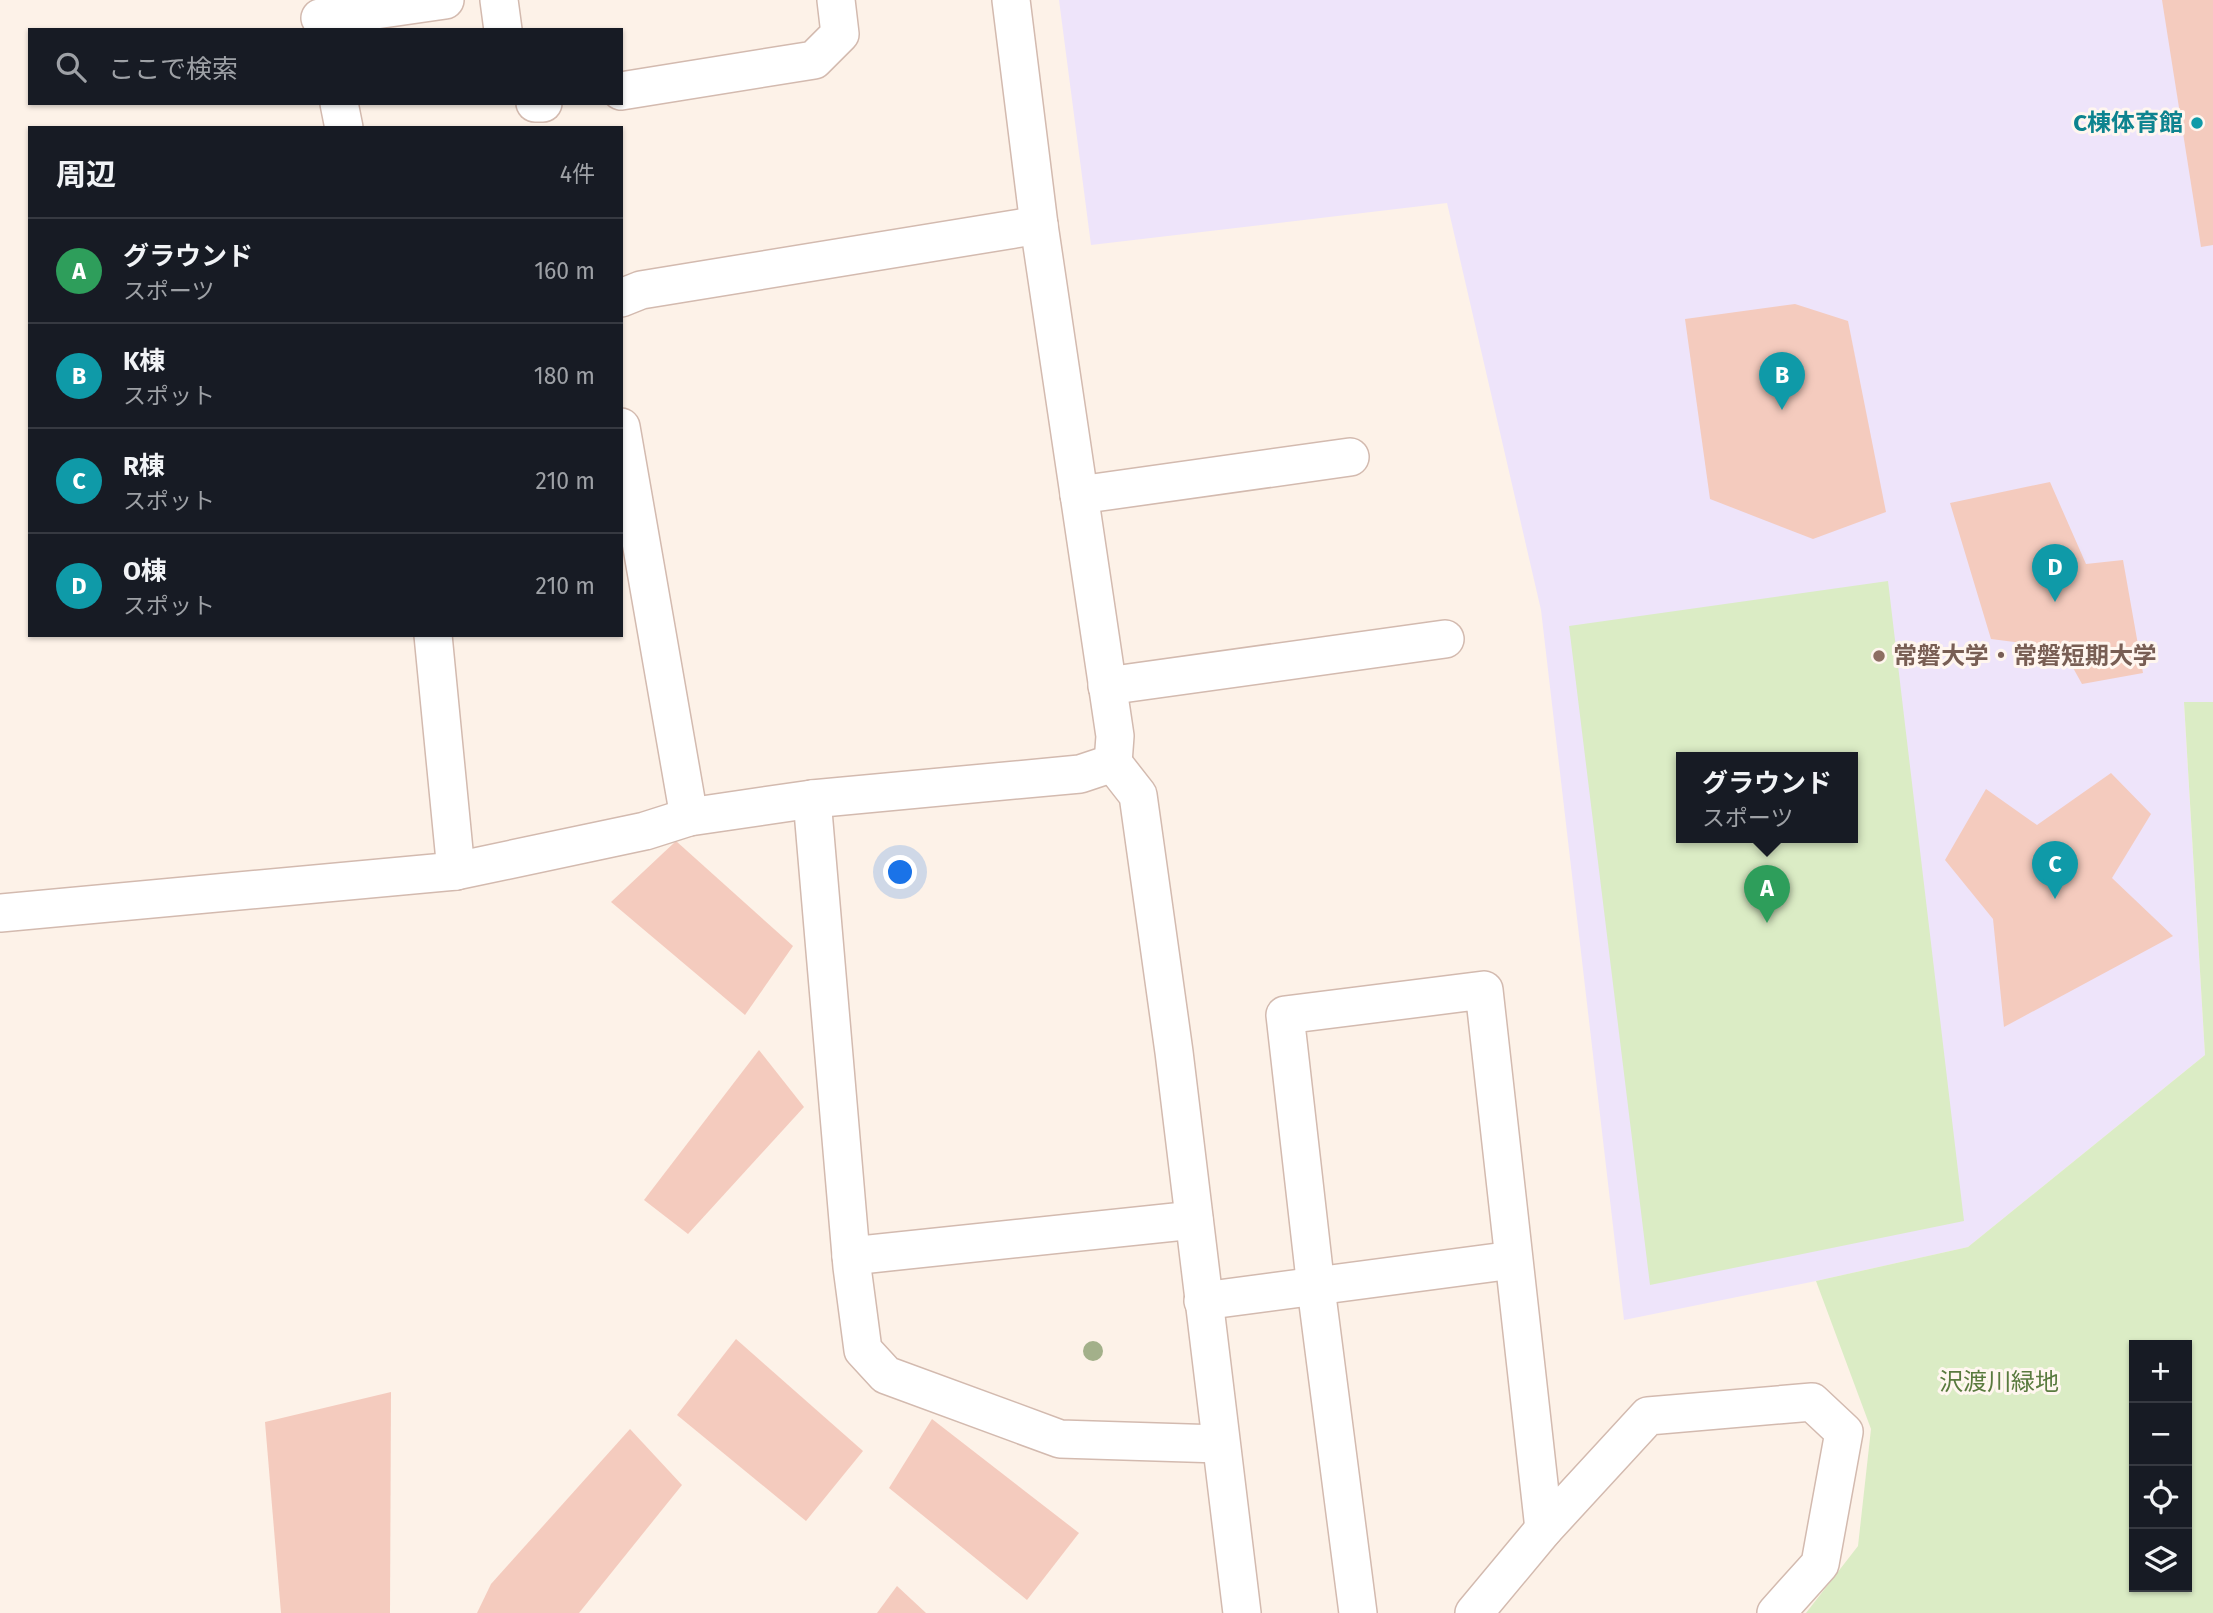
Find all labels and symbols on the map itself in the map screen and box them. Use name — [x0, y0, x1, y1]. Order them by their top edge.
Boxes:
place label: C棟体育館 — [2073, 109, 2183, 137]
marker: C棟体育館 — [2189, 115, 2205, 131]
pin: B — [1759, 352, 1805, 410]
pin: D — [2032, 544, 2078, 602]
place label: 常磐大学・常磐短期大学 — [1893, 642, 2157, 670]
marker: 常磐大学・常磐短期大学 — [1871, 648, 1887, 664]
pin: C — [2032, 841, 2078, 899]
your location — [883, 855, 917, 889]
pin: A — [1744, 865, 1790, 923]
park label: 沢渡川緑地 — [1939, 1368, 2059, 1396]

